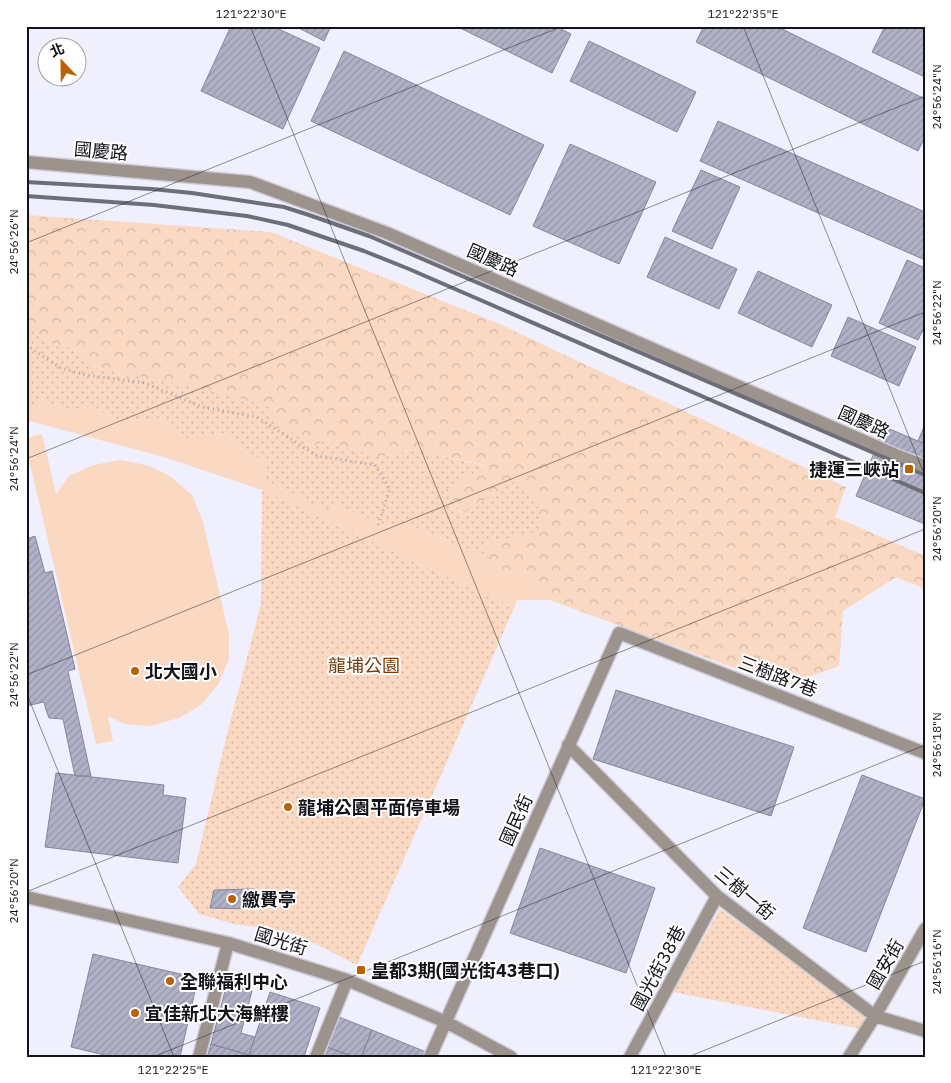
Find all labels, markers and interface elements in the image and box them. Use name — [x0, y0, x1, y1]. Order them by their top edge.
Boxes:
text: 121°22'30"E — [216, 6, 286, 21]
text: 121°22'35"E — [708, 6, 778, 21]
north arrow — [38, 38, 88, 88]
text: 北 — [47, 39, 67, 61]
text: 24°56'24"N — [929, 64, 944, 130]
street label: 國慶路 — [73, 137, 129, 165]
text: 24°56'26"N — [6, 209, 21, 275]
street label: 國慶路 — [464, 239, 522, 281]
text: 24°56'22"N — [929, 280, 944, 346]
street label: 國慶路 — [835, 401, 893, 443]
text: 24°56'24"N — [6, 426, 21, 492]
place label: 捷運三峽站 — [809, 458, 899, 481]
marker: 捷運三峽站 — [903, 463, 915, 475]
text: 24°56'20"N — [929, 496, 944, 562]
text: 24°56'22"N — [6, 642, 21, 708]
street label: 三樹路7巷 — [735, 650, 821, 702]
park label: 龍埔公園 — [328, 654, 400, 677]
place label: 北大國小 — [145, 660, 217, 683]
marker: 北大國小 — [129, 665, 141, 677]
text: 24°56'18"N — [929, 712, 944, 778]
street label: 國民街 — [495, 791, 537, 849]
place label: 龍埔公園平面停車場 — [298, 796, 460, 819]
marker: 龍埔公園平面停車場 — [282, 801, 294, 813]
text: 24°56'20"N — [6, 858, 21, 924]
street label: 三樹一街 — [710, 861, 780, 925]
place label: 繳費亭 — [242, 888, 296, 911]
marker: 繳費亭 — [226, 893, 238, 905]
street label: 國光街38巷 — [626, 921, 690, 1015]
street label: 國光街 — [252, 922, 310, 960]
text: 24°56'16"N — [929, 929, 944, 995]
street label: 國安街 — [862, 935, 908, 993]
place label: 皇都3期(國光街43巷口) — [371, 959, 560, 982]
marker: 皇都3期(國光街43巷口) — [355, 964, 367, 976]
place label: 全聯福利中心 — [180, 970, 288, 993]
marker: 全聯福利中心 — [164, 975, 176, 987]
place label: 宜佳新北大海鮮樓 — [145, 1002, 289, 1025]
marker: 宜佳新北大海鮮樓 — [129, 1007, 141, 1019]
text: 121°22'25"E — [138, 1062, 208, 1077]
text: 121°22'30"E — [631, 1062, 701, 1077]

